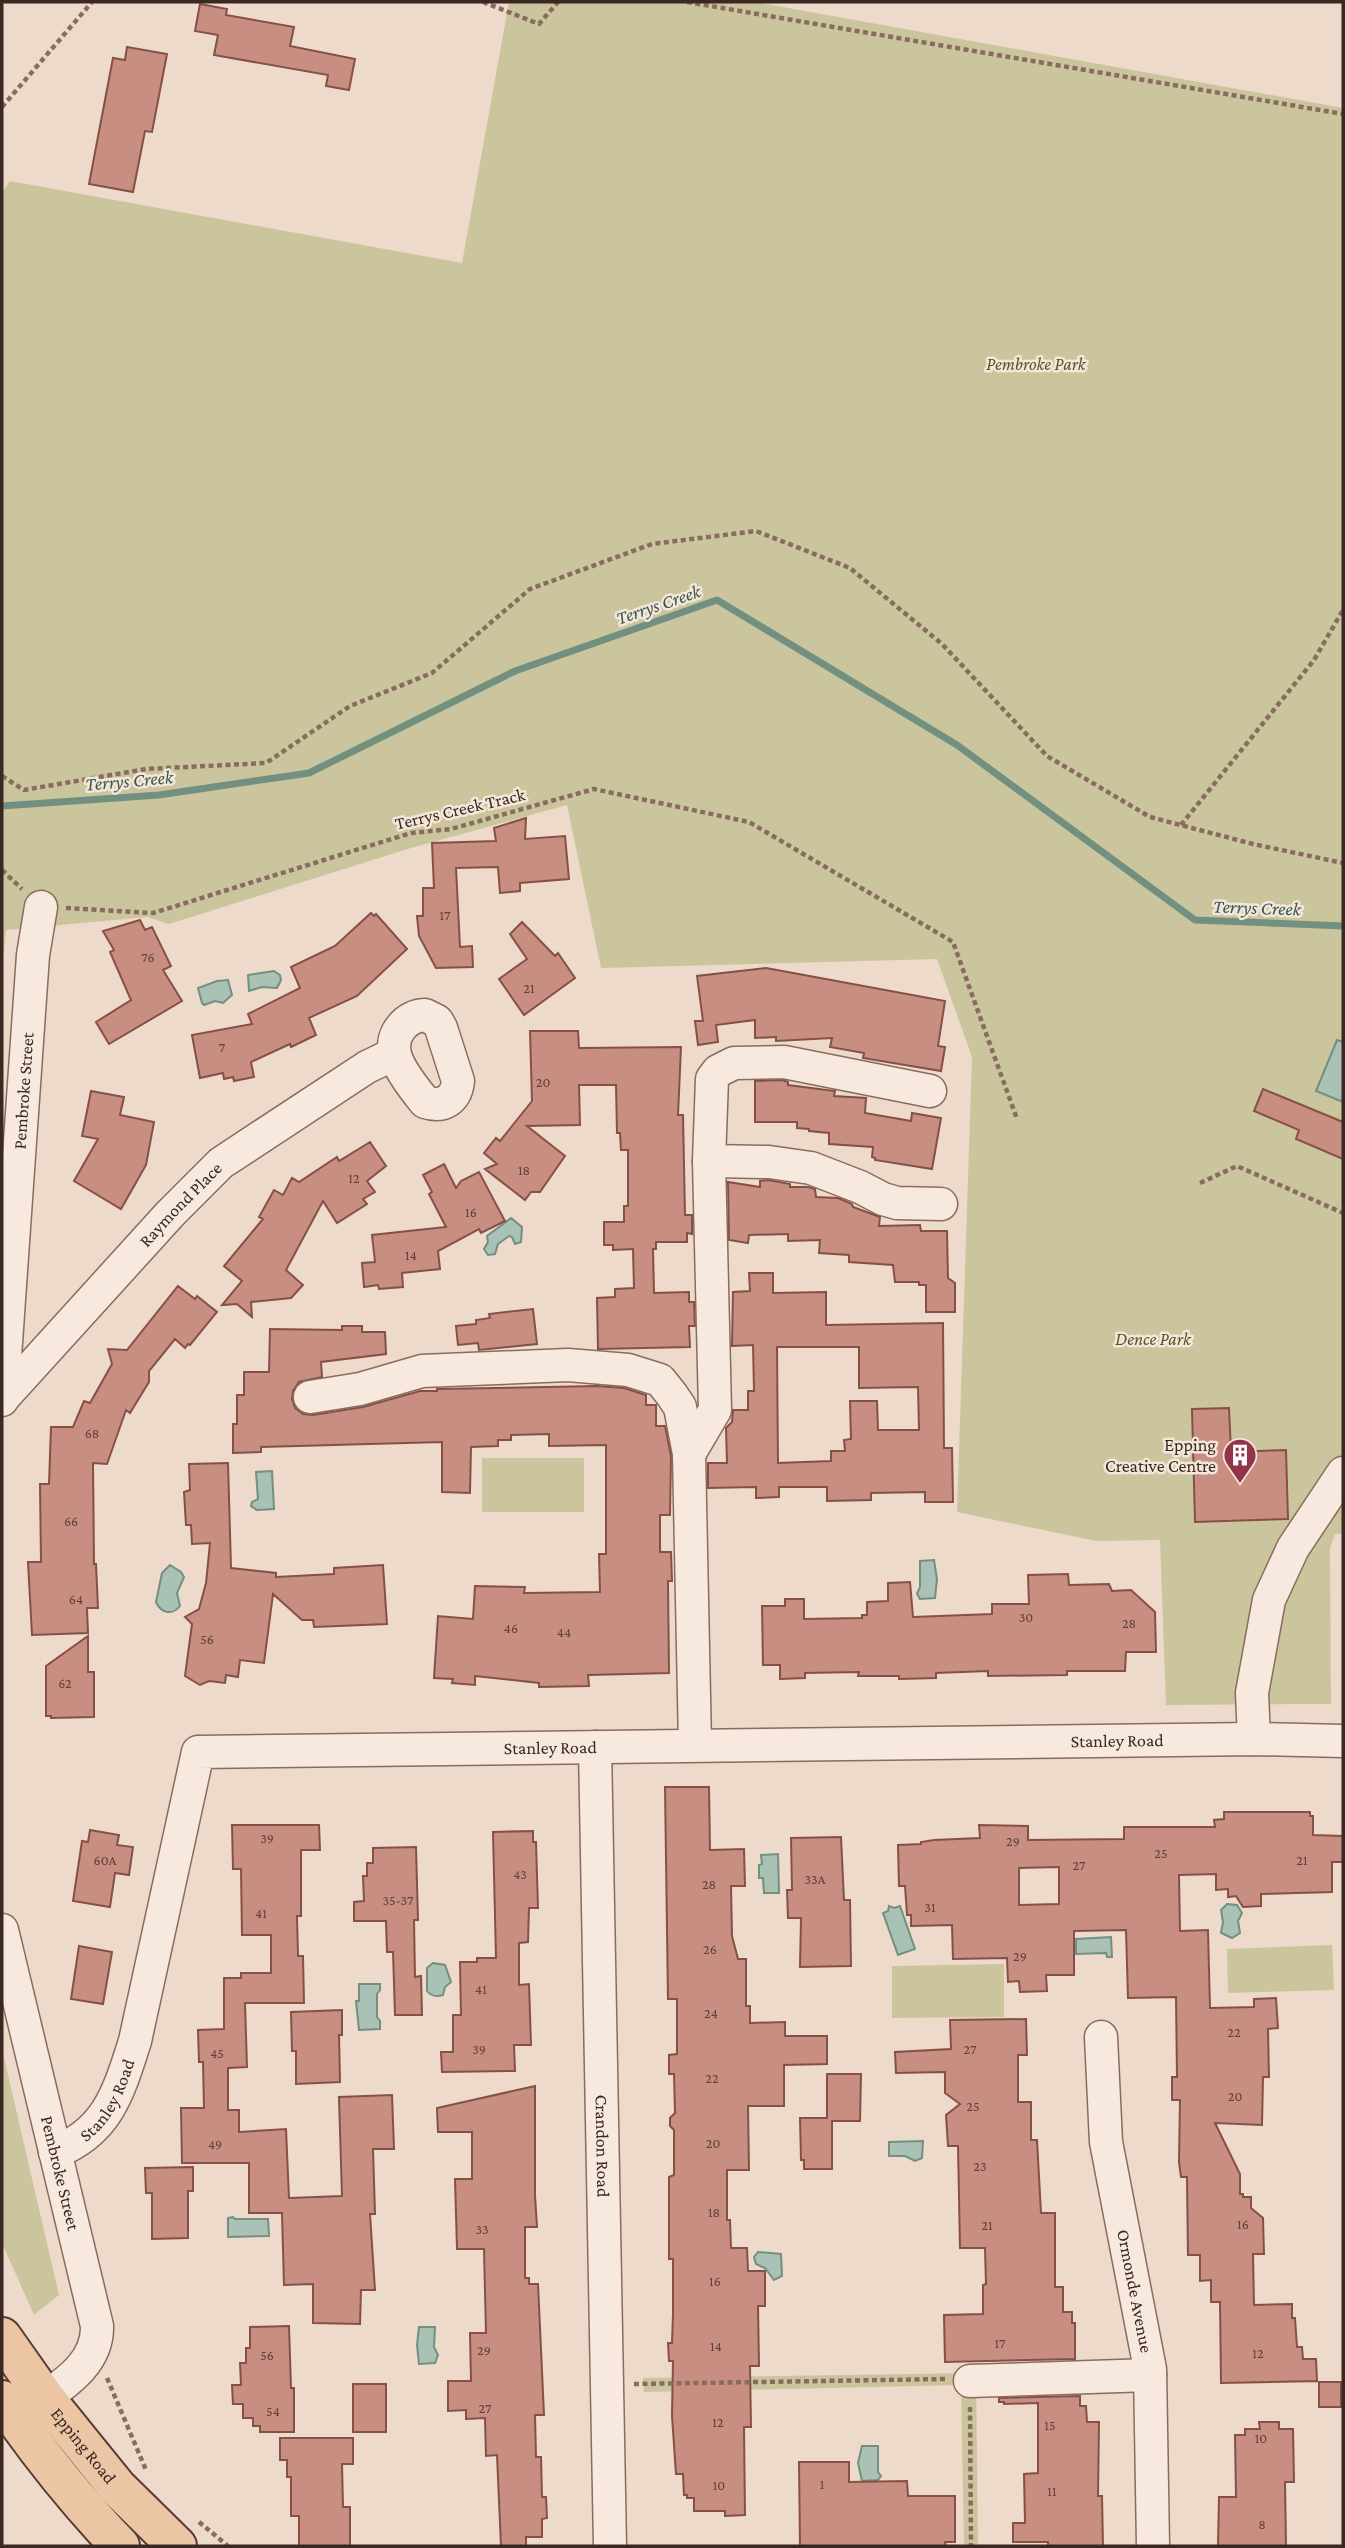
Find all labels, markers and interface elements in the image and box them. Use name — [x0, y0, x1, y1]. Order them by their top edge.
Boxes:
park label: Pembroke Park — [986, 354, 1087, 374]
water label: Terrys Creek — [613, 580, 704, 629]
water label: Terrys Creek — [84, 766, 174, 795]
street label: Terrys Creek Track — [393, 784, 527, 834]
water label: Terrys Creek — [1213, 895, 1302, 920]
house number: 17 — [439, 907, 451, 923]
house number: 76 — [141, 949, 155, 965]
house number: 21 — [523, 980, 535, 996]
street label: Pembroke Street — [9, 1031, 38, 1150]
house number: 7 — [219, 1039, 226, 1055]
house number: 20 — [536, 1074, 550, 1090]
street label: Raymond Place — [135, 1158, 226, 1251]
house number: 18 — [518, 1162, 530, 1178]
house number: 12 — [348, 1170, 360, 1186]
house number: 16 — [465, 1204, 477, 1220]
house number: 14 — [405, 1247, 417, 1263]
park label: Dence Park — [1115, 1329, 1192, 1349]
house number: 68 — [85, 1425, 99, 1441]
place label: Epping Creative Centre — [1105, 1435, 1216, 1476]
building icon: Epping Creative Centre — [1221, 1436, 1259, 1485]
house number: 66 — [64, 1513, 78, 1529]
house number: 64 — [69, 1591, 83, 1607]
house number: 30 — [1019, 1609, 1033, 1625]
house number: 28 — [1122, 1615, 1136, 1631]
house number: 46 — [504, 1620, 518, 1636]
house number: 44 — [557, 1624, 571, 1640]
house number: 56 — [200, 1631, 214, 1647]
house number: 62 — [58, 1675, 72, 1691]
street label: Stanley Road — [1071, 1730, 1164, 1751]
street label: Stanley Road — [504, 1737, 597, 1758]
house number: 39 — [260, 1830, 274, 1846]
house number: 29 — [1006, 1833, 1020, 1849]
house number: 25 — [1154, 1845, 1168, 1861]
house number: 60A — [94, 1852, 116, 1868]
house number: 21 — [1296, 1852, 1308, 1868]
house number: 27 — [1073, 1857, 1086, 1873]
house number: 43 — [513, 1866, 527, 1882]
house number: 33A — [804, 1871, 826, 1887]
house number: 28 — [702, 1876, 716, 1892]
house number: 35-37 — [382, 1892, 414, 1908]
house number: 31 — [924, 1899, 936, 1915]
house number: 41 — [255, 1905, 267, 1921]
house number: 26 — [703, 1941, 717, 1957]
house number: 29 — [1013, 1948, 1027, 1964]
house number: 41 — [475, 1981, 487, 1997]
house number: 24 — [704, 2005, 718, 2021]
house number: 22 — [1227, 2024, 1241, 2040]
house number: 39 — [472, 2041, 486, 2057]
house number: 27 — [964, 2041, 977, 2057]
house number: 45 — [210, 2045, 224, 2061]
street label: Stanley Road — [76, 2056, 139, 2146]
house number: 22 — [705, 2070, 719, 2086]
house number: 20 — [1228, 2088, 1242, 2104]
street label: Crandon Road — [592, 2094, 613, 2198]
house number: 25 — [966, 2098, 980, 2114]
street label: Pembroke Street — [37, 2114, 84, 2233]
house number: 20 — [706, 2135, 720, 2151]
house number: 49 — [208, 2136, 222, 2152]
house number: 23 — [973, 2158, 987, 2174]
house number: 18 — [708, 2204, 720, 2220]
house number: 16 — [1237, 2216, 1249, 2232]
house number: 21 — [981, 2217, 993, 2233]
house number: 33 — [475, 2221, 489, 2237]
street label: Ormonde Avenue — [1113, 2228, 1157, 2355]
house number: 16 — [709, 2273, 721, 2289]
house number: 17 — [994, 2335, 1006, 2351]
house number: 14 — [710, 2338, 722, 2354]
house number: 29 — [477, 2342, 491, 2358]
house number: 12 — [1252, 2345, 1264, 2361]
house number: 56 — [260, 2347, 274, 2363]
house number: 27 — [479, 2400, 492, 2416]
house number: 54 — [266, 2403, 280, 2419]
street label: Epping Road — [47, 2404, 121, 2488]
house number: 12 — [712, 2414, 724, 2430]
house number: 15 — [1044, 2417, 1056, 2433]
house number: 10 — [1255, 2430, 1267, 2446]
house number: 1 — [820, 2476, 825, 2492]
house number: 10 — [713, 2477, 725, 2493]
house number: 11 — [1047, 2483, 1057, 2499]
house number: 8 — [1258, 2516, 1266, 2532]

